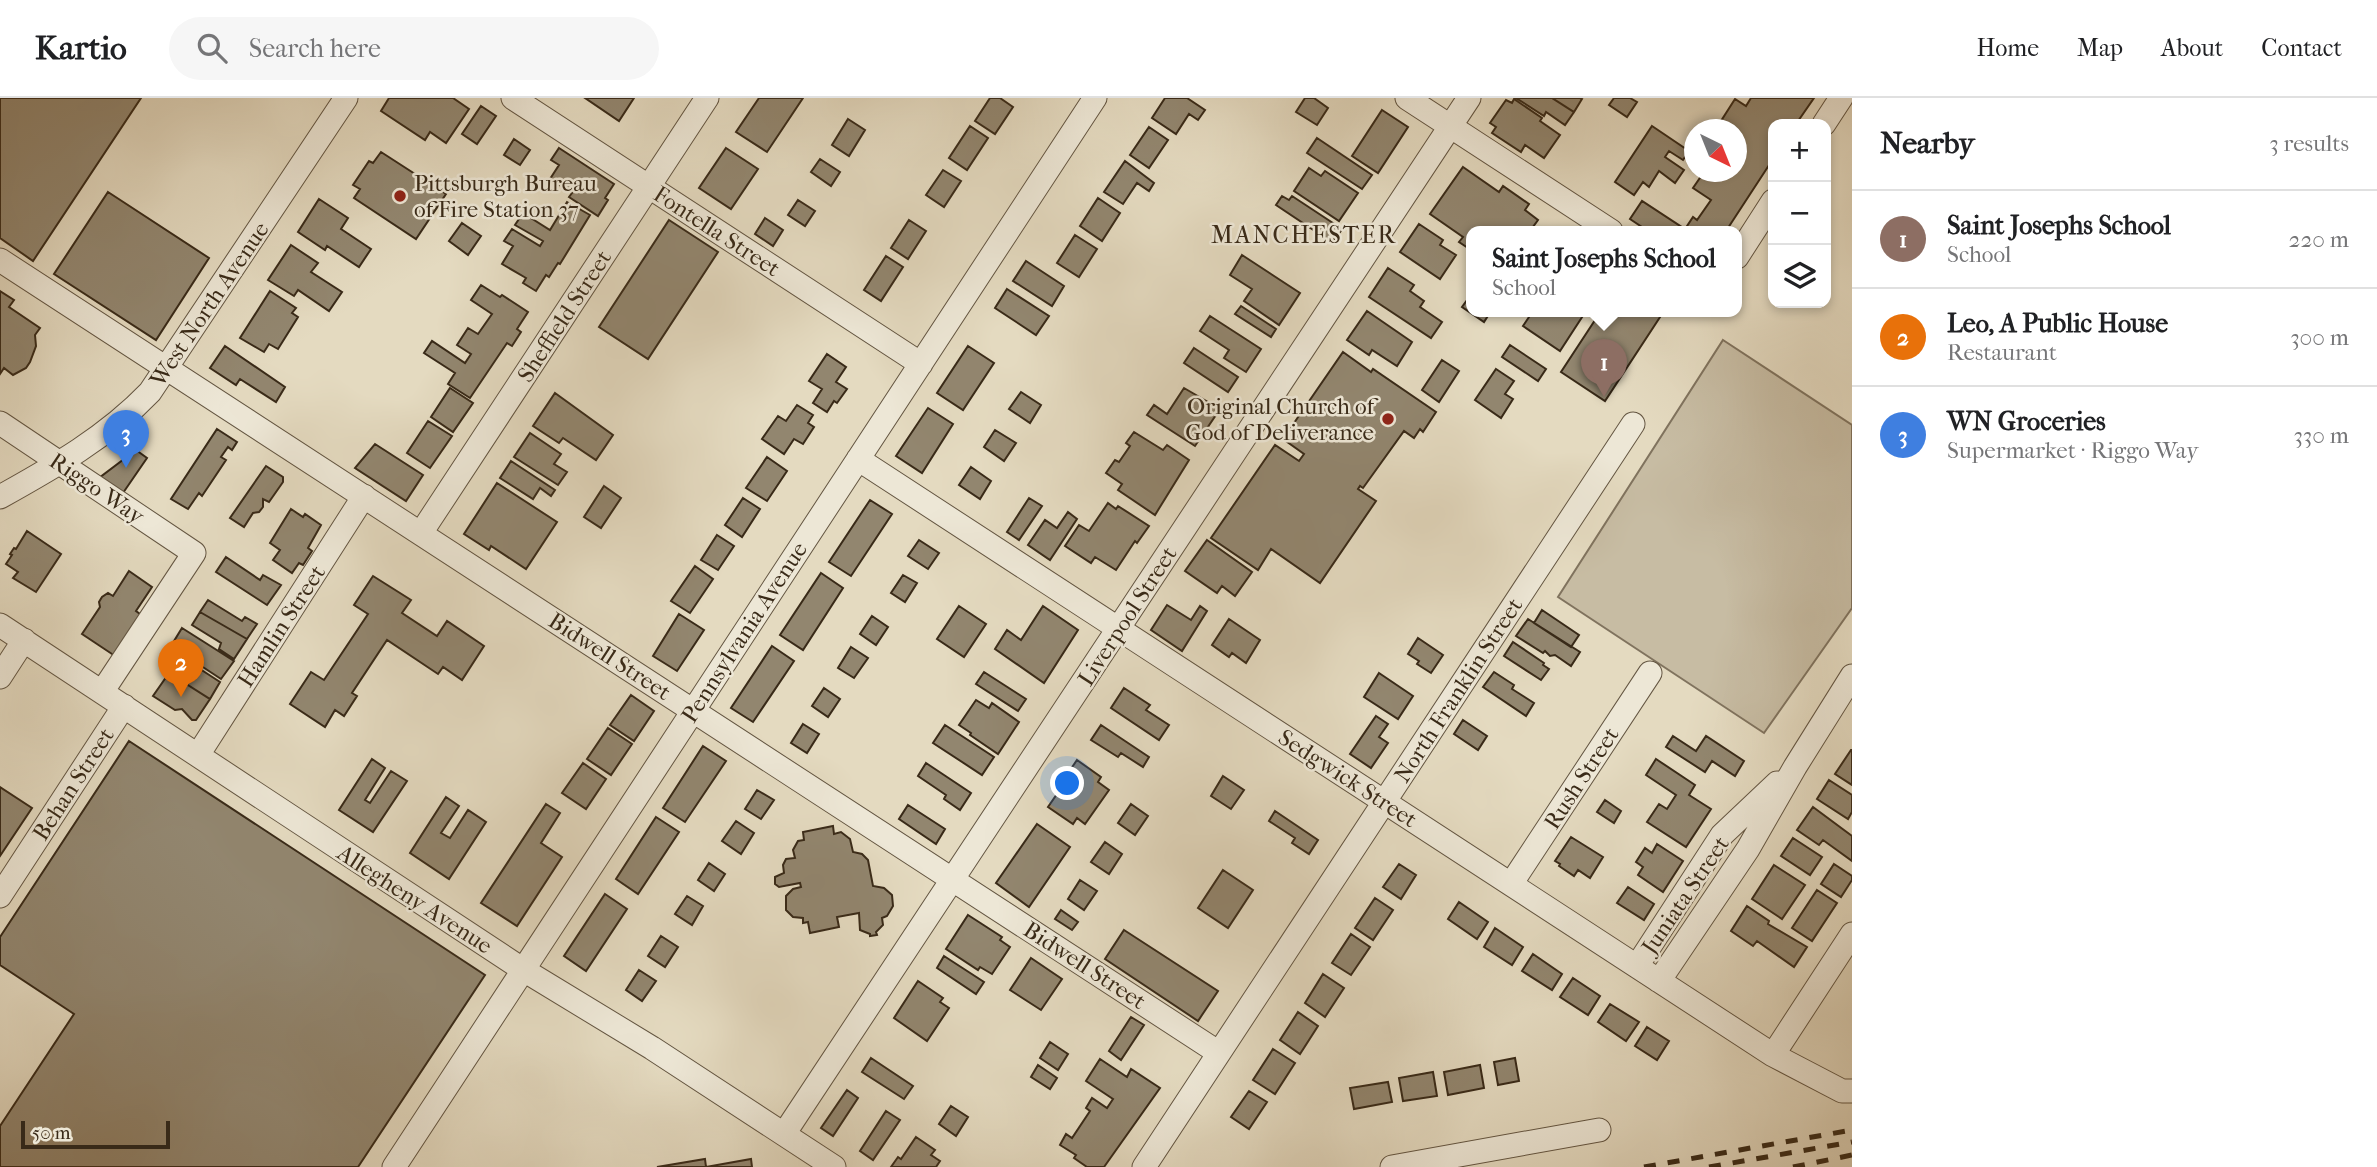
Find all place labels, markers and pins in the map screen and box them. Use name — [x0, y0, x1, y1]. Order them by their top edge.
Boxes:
place label: Pittsburgh Bureau of Fire Station 37 — [414, 170, 597, 223]
marker: Pittsburgh Bureau of Fire Station 37 — [392, 188, 408, 204]
pin: 1 — [1581, 339, 1627, 397]
place label: Original Church of God of Deliverance — [1185, 393, 1378, 446]
pin: 3 — [103, 410, 149, 468]
marker: Original Church of God of Deliverance — [1380, 411, 1396, 427]
pin: 2 — [158, 639, 204, 697]

